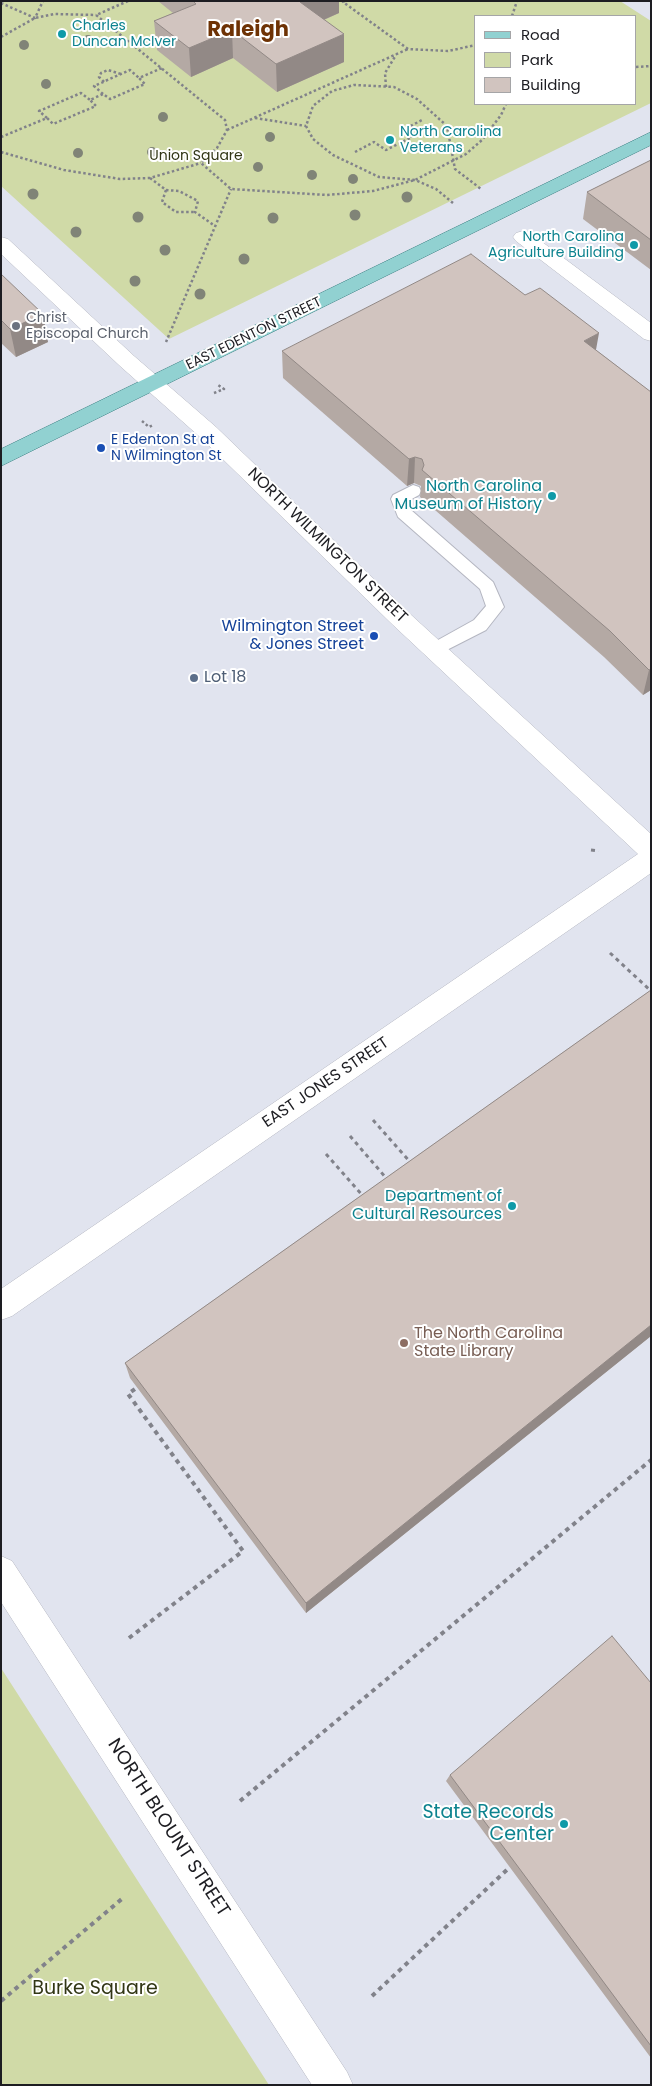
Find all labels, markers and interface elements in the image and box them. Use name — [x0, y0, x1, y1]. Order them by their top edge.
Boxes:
legend — [474, 15, 637, 105]
place label: Charles Duncan McIver — [72, 18, 176, 50]
district label: Raleigh — [207, 18, 289, 44]
text: Road — [521, 24, 560, 45]
marker: Charles Duncan McIver — [56, 28, 68, 40]
text: Park — [521, 49, 553, 70]
text: Building — [521, 74, 581, 95]
place label: North Carolina Veterans — [400, 124, 502, 156]
marker: North Carolina Veterans — [384, 134, 396, 146]
park label: Union Square — [149, 148, 243, 164]
place label: North Carolina Agriculture Building — [488, 229, 624, 262]
marker: North Carolina Agriculture Building — [628, 239, 640, 251]
street label: EAST EDENTON STREET — [184, 294, 324, 374]
place label: Christ Episcopal Church — [26, 310, 148, 342]
marker: Christ Episcopal Church — [10, 320, 22, 332]
place label: E Edenton St at N Wilmington St — [111, 432, 221, 464]
marker: E Edenton St at N Wilmington St — [95, 442, 107, 454]
street label: NORTH WILMINGTON STREET — [243, 464, 411, 628]
place label: North Carolina Museum of History — [395, 477, 542, 515]
marker: North Carolina Museum of History — [546, 490, 558, 502]
place label: Wilmington Street & Jones Street — [222, 617, 364, 655]
marker: Wilmington Street & Jones Street — [368, 630, 380, 642]
place label: Lot 18 — [204, 668, 246, 688]
marker: Lot 18 — [188, 672, 200, 684]
street label: EAST JONES STREET — [259, 1034, 393, 1132]
place label: Department of Cultural Resources — [352, 1187, 502, 1225]
marker: Department of Cultural Resources — [506, 1200, 518, 1212]
place label: The North Carolina State Library — [414, 1324, 563, 1362]
marker: The North Carolina State Library — [398, 1337, 410, 1349]
street label: NORTH BLOUNT STREET — [102, 1735, 234, 1921]
place label: State Records Center — [422, 1802, 554, 1846]
marker: State Records Center — [558, 1818, 570, 1830]
park label: Burke Square — [32, 1978, 158, 2000]

